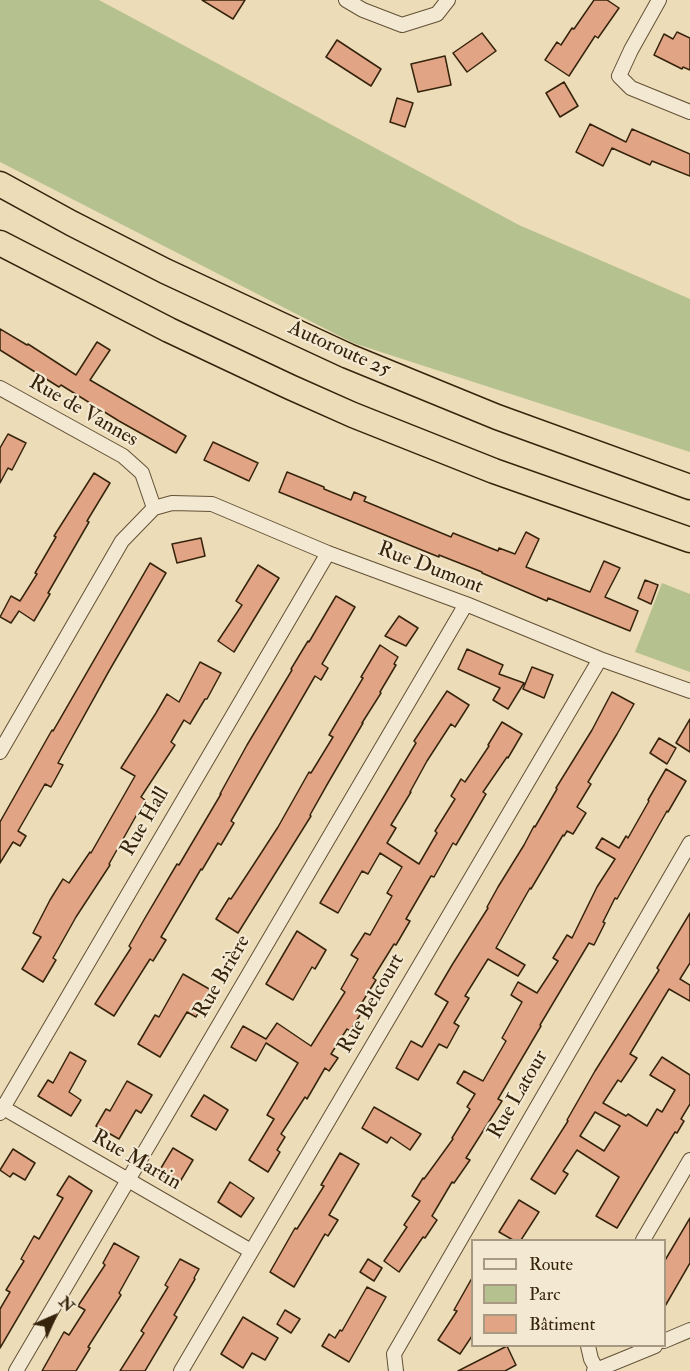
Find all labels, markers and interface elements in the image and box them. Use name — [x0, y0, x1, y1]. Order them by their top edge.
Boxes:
street label: Autoroute 25 — [284, 316, 394, 384]
street label: Rue de Vannes — [24, 371, 142, 453]
street label: Rue Dumont — [374, 537, 486, 601]
street label: Rue Hall — [116, 783, 176, 861]
street label: Rue Brière — [189, 931, 257, 1023]
street label: Rue Belcourt — [333, 950, 411, 1058]
street label: Rue Latour — [484, 1046, 554, 1144]
street label: Rue Martin — [87, 1125, 185, 1197]
legend — [471, 1239, 666, 1347]
text: Route — [529, 1253, 573, 1276]
text: Parc — [529, 1283, 560, 1306]
north arrow — [24, 1287, 84, 1347]
text: N — [55, 1292, 79, 1316]
text: Bâtiment — [529, 1313, 595, 1336]

